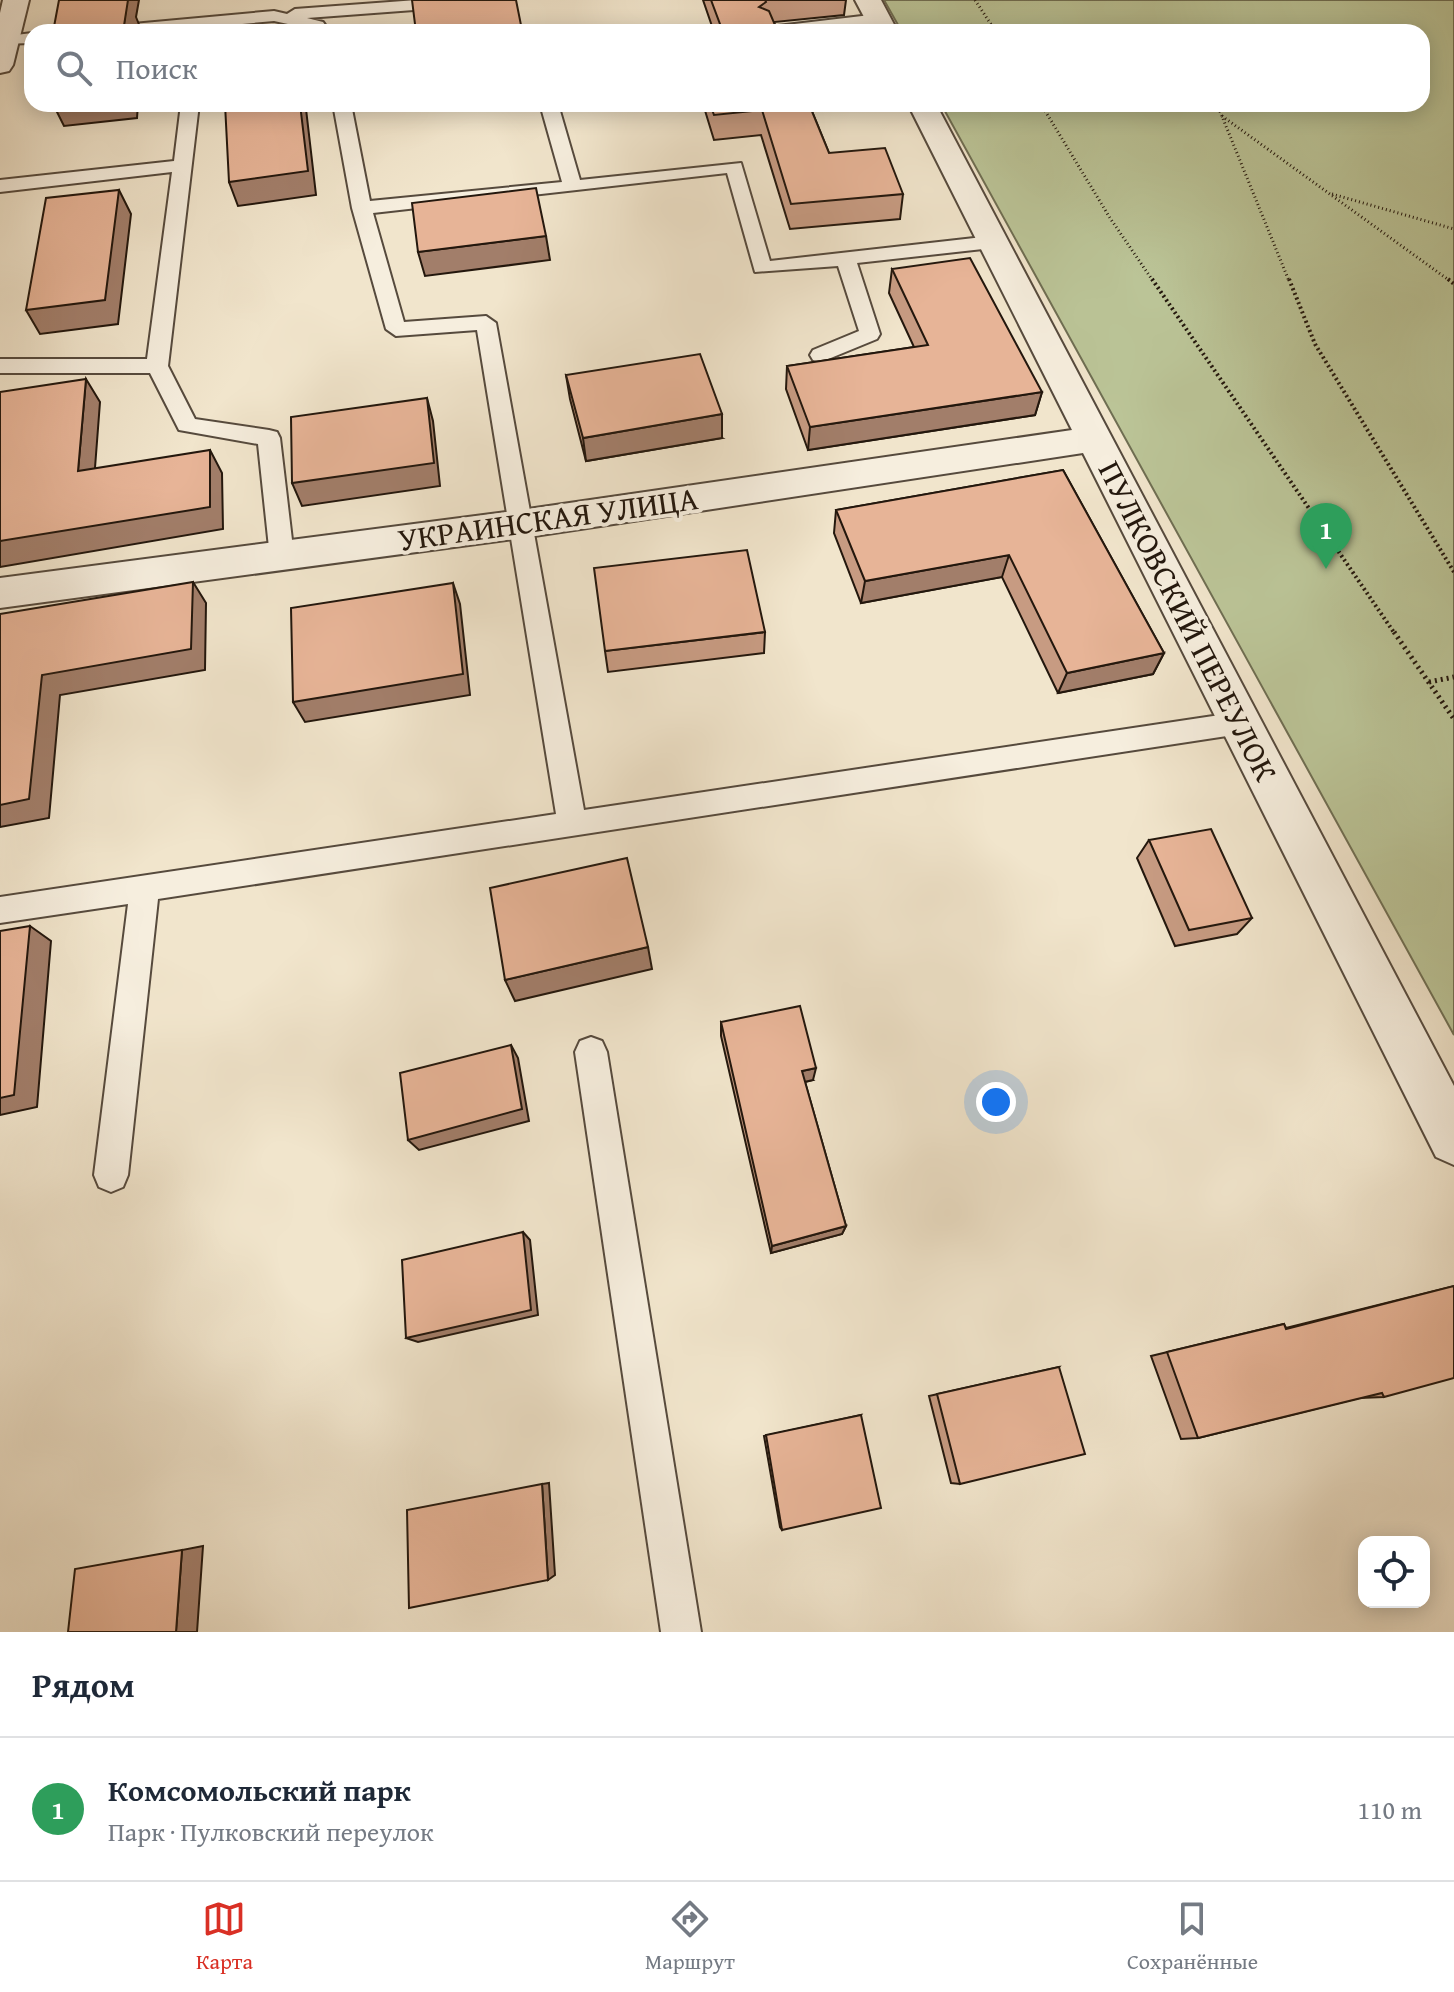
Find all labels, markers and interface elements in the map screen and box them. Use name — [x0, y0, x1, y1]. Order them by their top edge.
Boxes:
search box — [24, 24, 1430, 112]
icon: search — [52, 46, 96, 90]
text: Поиск — [116, 46, 198, 90]
street label: ПУЛКОВСКИЙ ПЕРЕУЛОК — [1087, 452, 1290, 789]
street label: УКРАИНСКАЯ УЛИЦА — [395, 474, 701, 563]
pin: 1 — [1300, 503, 1352, 569]
your location — [976, 1082, 1016, 1122]
map controls — [1358, 1536, 1430, 1608]
button: locate — [1358, 1536, 1430, 1608]
text: Рядом — [32, 1660, 135, 1709]
text: Комсомольский парк — [108, 1768, 411, 1812]
text: 1 — [51, 1790, 65, 1829]
text: 110 m — [1357, 1790, 1422, 1829]
text: Парк · Пулковский переулок — [108, 1812, 434, 1851]
tab: Карта — [196, 1897, 253, 1977]
tab: Маршрут — [645, 1897, 735, 1977]
tab: Сохранённые — [1127, 1897, 1258, 1977]

